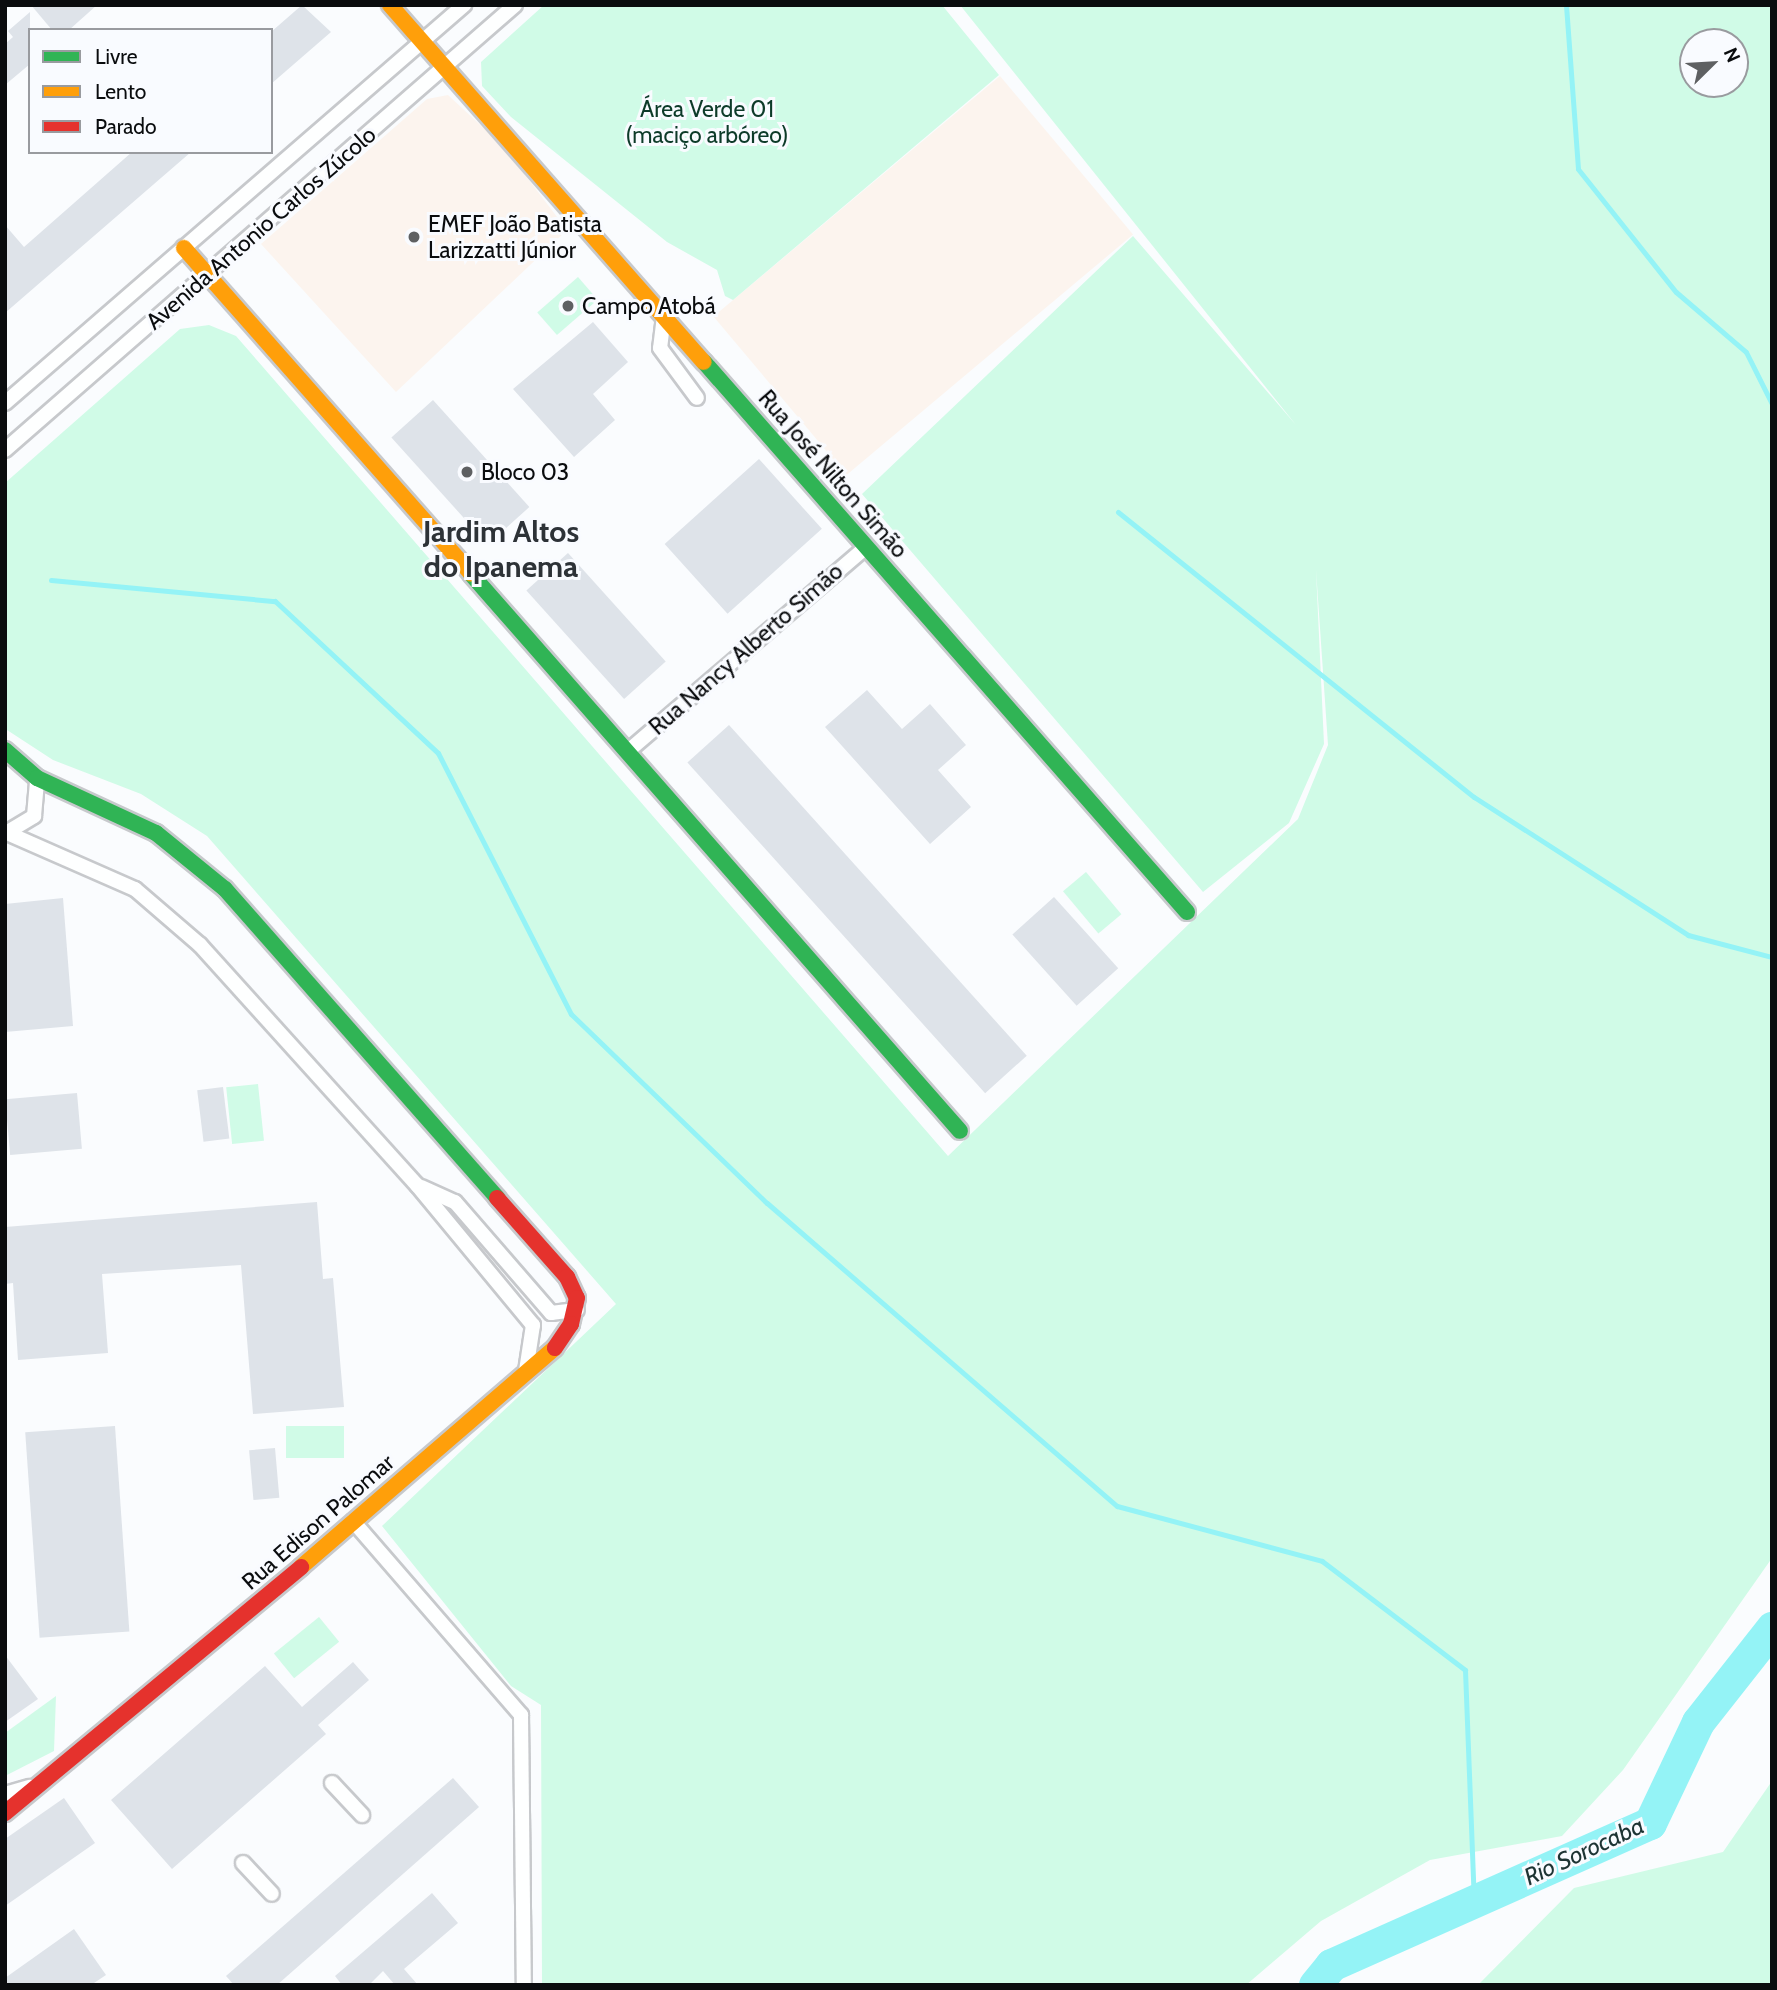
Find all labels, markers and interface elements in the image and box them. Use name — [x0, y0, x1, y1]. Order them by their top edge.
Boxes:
legend — [28, 28, 273, 154]
north arrow — [1679, 28, 1749, 98]
text: Livre — [95, 44, 137, 69]
text: N — [1719, 44, 1745, 66]
text: Lento — [95, 79, 146, 104]
park label: Área Verde 01 (maciço arbóreo) — [626, 95, 788, 149]
text: Parado — [95, 114, 157, 139]
street label: Avenida Antonio Carlos Zúcolo — [140, 121, 382, 335]
place label: EMEF João Batista Larizzatti Júnior — [428, 210, 602, 264]
marker: EMEF João Batista Larizzatti Júnior — [406, 229, 422, 245]
place label: Campo Atobá — [582, 292, 716, 320]
marker: Campo Atobá — [560, 298, 576, 314]
street label: Rua José Nilton Simão — [753, 385, 913, 563]
place label: Bloco 03 — [481, 458, 569, 486]
marker: Bloco 03 — [459, 464, 475, 480]
district label: Jardim Altos do Ipanema — [423, 514, 579, 584]
street label: Rua Nancy Alberto Simão — [643, 557, 849, 741]
street label: Rua Edison Palomar — [236, 1448, 400, 1596]
water label: Rio Sorocaba — [1519, 1811, 1649, 1891]

